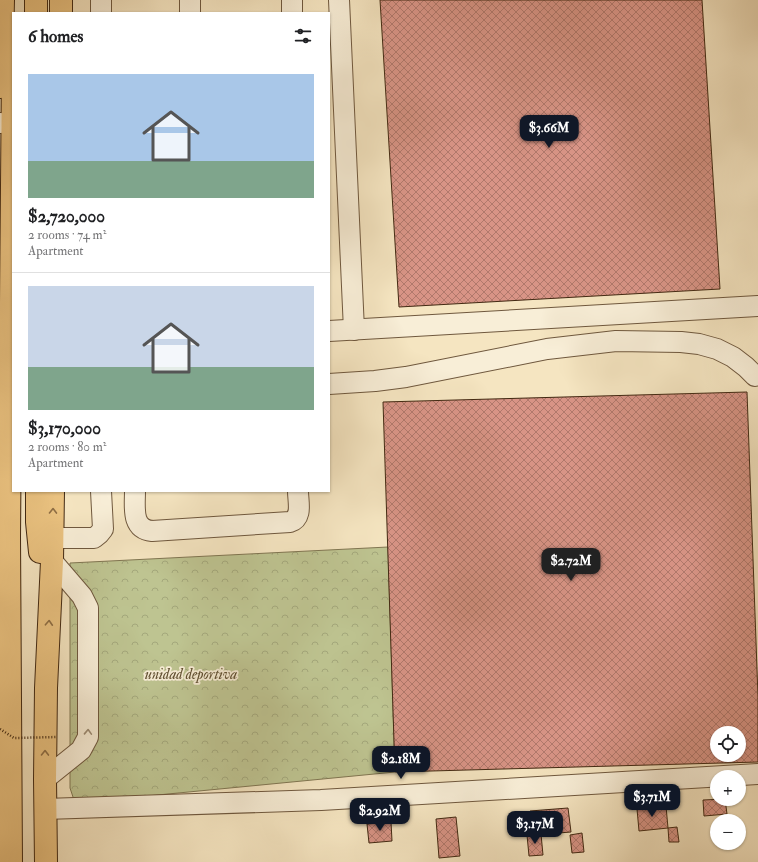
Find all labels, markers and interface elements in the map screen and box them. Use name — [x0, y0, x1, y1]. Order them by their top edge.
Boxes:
icon: filters — [292, 25, 314, 47]
text: 6 homes — [28, 26, 83, 47]
icon: home — [135, 100, 207, 172]
pin: $3.66M — [516, 115, 582, 149]
text: $3.66M — [529, 120, 569, 136]
text: $2,720,000 — [28, 206, 105, 227]
text: 2 rooms · 74 m² — [28, 227, 106, 243]
text: Apartment — [28, 243, 84, 259]
icon: home — [135, 312, 207, 384]
text: $3,170,000 — [28, 418, 101, 439]
text: 2 rooms · 80 m² — [28, 439, 106, 455]
text: Apartment — [28, 455, 84, 471]
one-way arrow — [49, 508, 57, 514]
pin: $2.72M — [538, 548, 604, 582]
text: $2.72M — [550, 553, 592, 569]
one-way arrow — [45, 620, 54, 626]
park label: unidad deportiva — [145, 665, 237, 684]
map controls — [710, 726, 746, 850]
button: locate — [710, 726, 746, 762]
one-way arrow — [84, 729, 92, 735]
pin: $2.18M — [368, 746, 434, 780]
one-way arrow — [41, 750, 49, 756]
text: $2.18M — [381, 751, 421, 767]
button: + — [710, 770, 746, 806]
pin: $3.71M — [619, 784, 685, 818]
text: $3.71M — [633, 789, 671, 805]
pin: $2.92M — [347, 798, 413, 832]
text: $2.92M — [359, 803, 401, 819]
pin: $3.17M — [502, 811, 568, 845]
button: − — [710, 814, 746, 850]
text: $3.17M — [516, 816, 554, 832]

